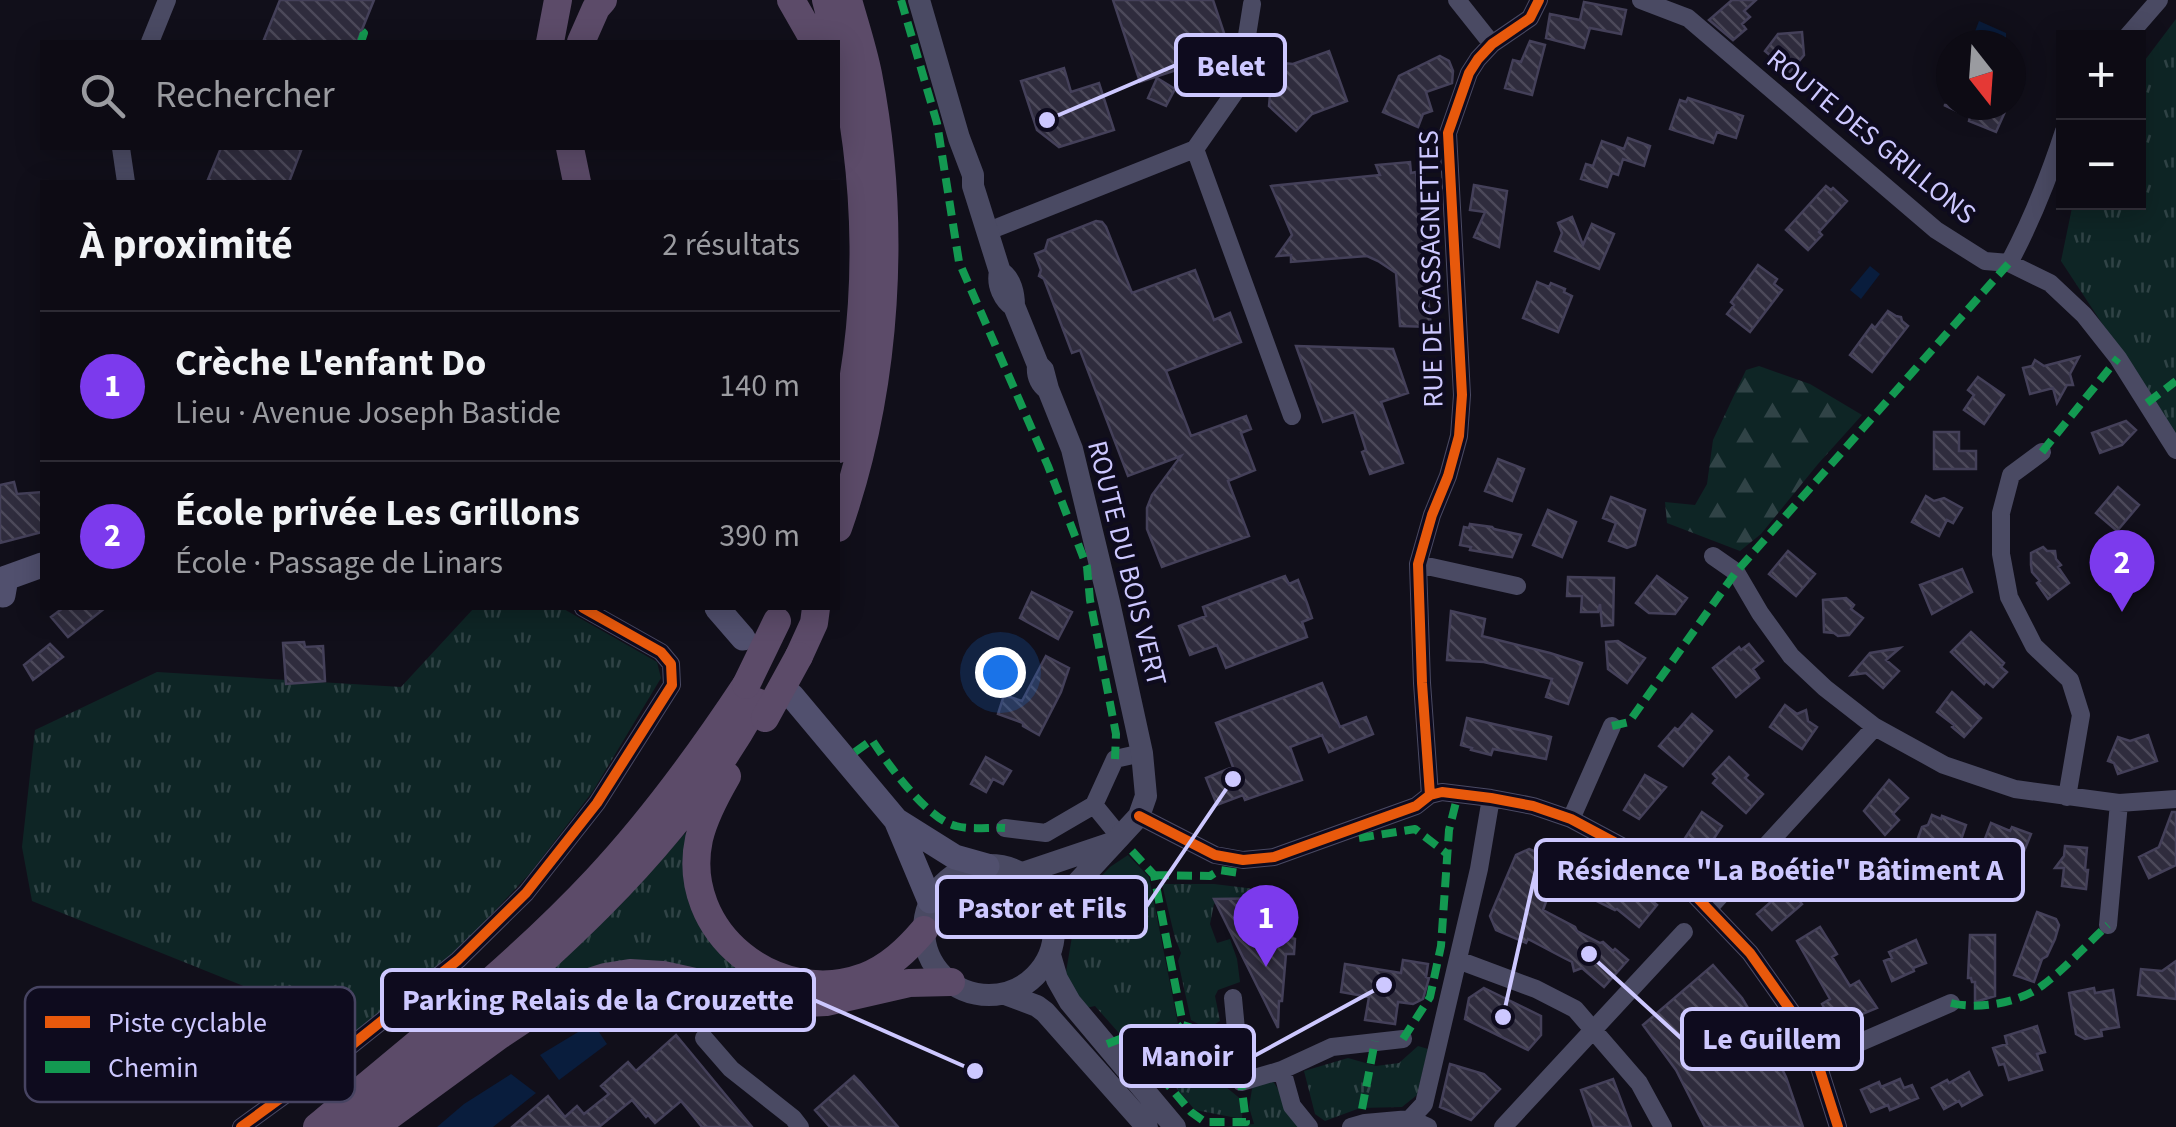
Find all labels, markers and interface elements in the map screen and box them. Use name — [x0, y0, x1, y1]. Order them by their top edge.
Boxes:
north arrow — [1936, 30, 2026, 120]
map controls — [2056, 30, 2146, 210]
button: + — [2056, 30, 2146, 120]
callout: Belet — [1176, 35, 1285, 95]
search box — [40, 40, 840, 150]
street label: ROUTE DES GRILLONS — [1758, 40, 1985, 234]
text: Belet — [1197, 45, 1266, 88]
icon: search — [75, 68, 130, 123]
text: Rechercher — [155, 68, 335, 122]
button: − — [2056, 120, 2146, 210]
street label: RUE DE CASSAGNETTES — [1409, 130, 1453, 408]
text: À proximité — [80, 215, 293, 275]
text: 2 résultats — [662, 222, 800, 268]
text: Crèche L'enfant Do — [175, 336, 486, 390]
text: 1 — [104, 363, 121, 409]
text: 140 m — [719, 363, 800, 409]
text: Lieu · Avenue Joseph Bastide — [175, 390, 561, 436]
street label: ROUTE DU BOIS VERT — [1077, 436, 1177, 690]
text: École privée Les Grillons — [175, 486, 580, 540]
text: 2 — [104, 513, 121, 559]
text: 390 m — [719, 513, 800, 559]
pin: 2 — [2090, 530, 2154, 612]
text: École · Passage de Linars — [175, 540, 503, 586]
your location — [975, 647, 1026, 698]
callout: Résidence "La Boétie" Bâtiment A — [1536, 840, 2023, 900]
text: Résidence "La Boétie" Bâtiment A — [1556, 849, 2004, 892]
callout: Pastor et Fils — [937, 877, 1146, 937]
pin: 1 — [1234, 884, 1298, 967]
text: Pastor et Fils — [957, 887, 1127, 930]
callout: Parking Relais de la Crouzette — [382, 970, 814, 1030]
text: Parking Relais de la Crouzette — [402, 979, 794, 1022]
legend — [25, 987, 355, 1102]
text: Piste cyclable — [108, 1003, 267, 1043]
callout: Le Guillem — [1682, 1009, 1862, 1069]
text: Le Guillem — [1702, 1018, 1842, 1061]
callout: Manoir — [1121, 1026, 1254, 1086]
text: Manoir — [1141, 1035, 1233, 1078]
text: Chemin — [108, 1048, 199, 1088]

